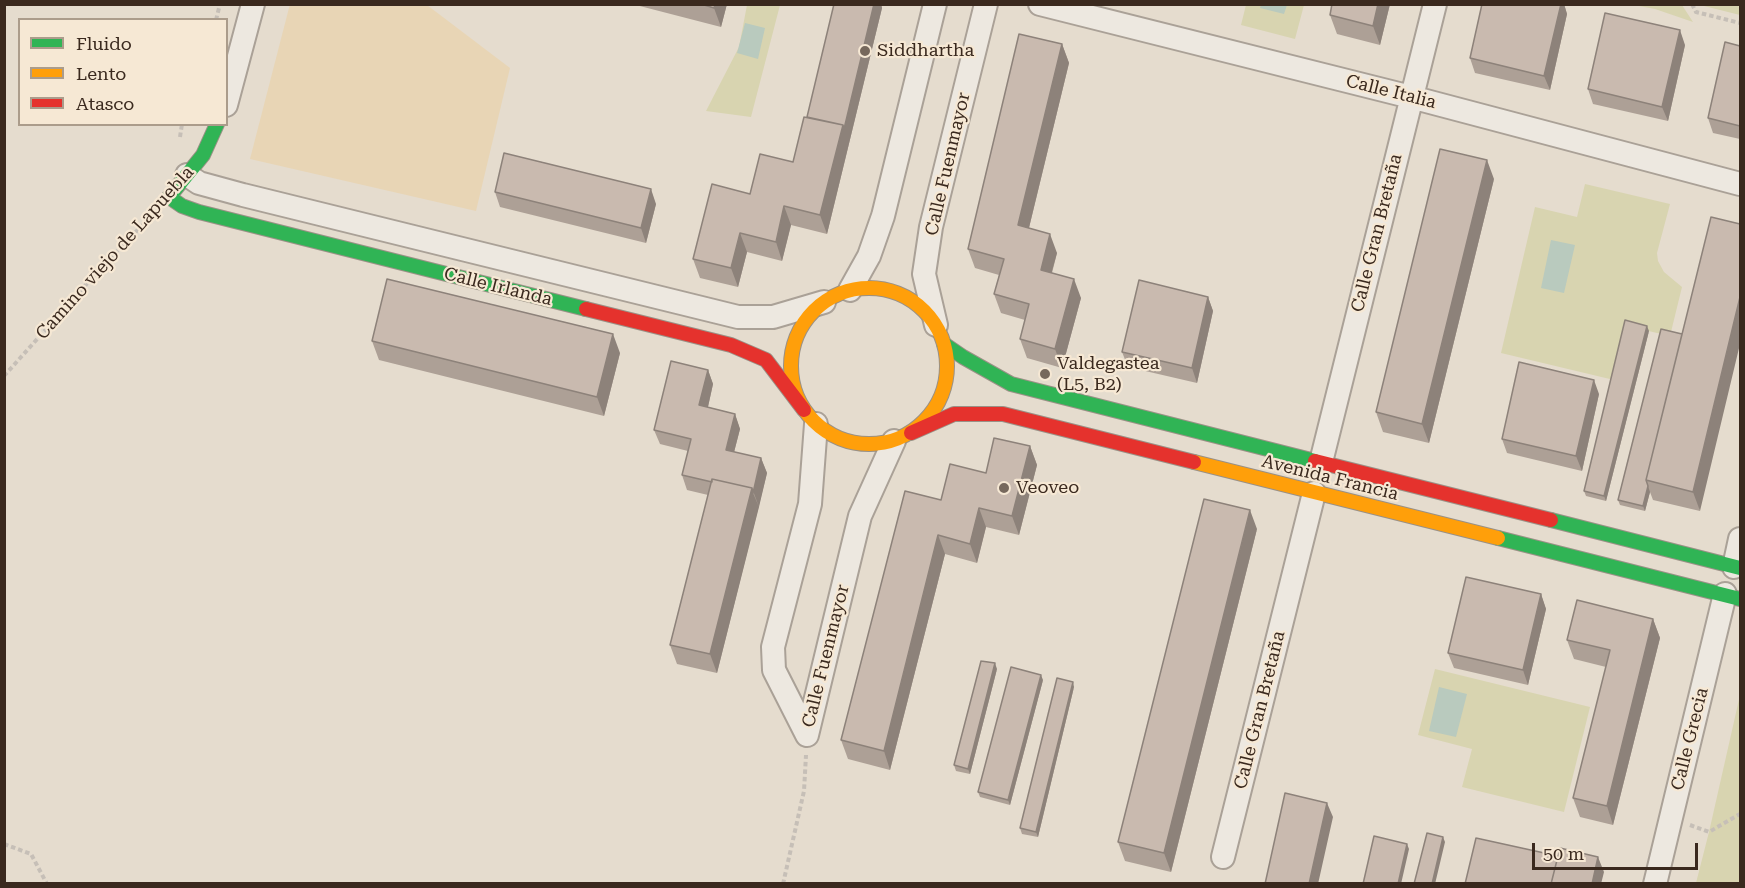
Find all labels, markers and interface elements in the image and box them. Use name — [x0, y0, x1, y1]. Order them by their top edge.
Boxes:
legend — [18, 18, 228, 126]
text: Fluido — [76, 33, 132, 54]
place label: Siddhartha — [877, 40, 974, 62]
marker: Siddhartha — [858, 44, 872, 58]
text: Lento — [76, 63, 126, 84]
street label: Calle Italia — [1344, 70, 1438, 114]
street label: Calle Fuenmayor — [921, 90, 975, 238]
text: Atasco — [76, 93, 134, 114]
street label: Calle Gran Bretaña — [1347, 152, 1407, 314]
street label: Camino viejo de Lapuebla — [31, 162, 199, 344]
street label: Calle Irlanda — [442, 263, 554, 311]
place label: Valdegastea (L5, B2) — [1057, 353, 1159, 395]
marker: Valdegastea (L5, B2) — [1038, 367, 1052, 381]
street label: Avenida Francia — [1259, 451, 1401, 505]
place label: Veoveo — [1016, 477, 1079, 499]
marker: Veoveo — [997, 481, 1011, 495]
street label: Calle Fuenmayor — [798, 582, 854, 730]
street label: Calle Gran Bretaña — [1230, 629, 1290, 791]
street label: Calle Grecia — [1667, 685, 1713, 793]
scale bar — [1535, 831, 1702, 869]
text: 50 m — [1543, 843, 1584, 864]

